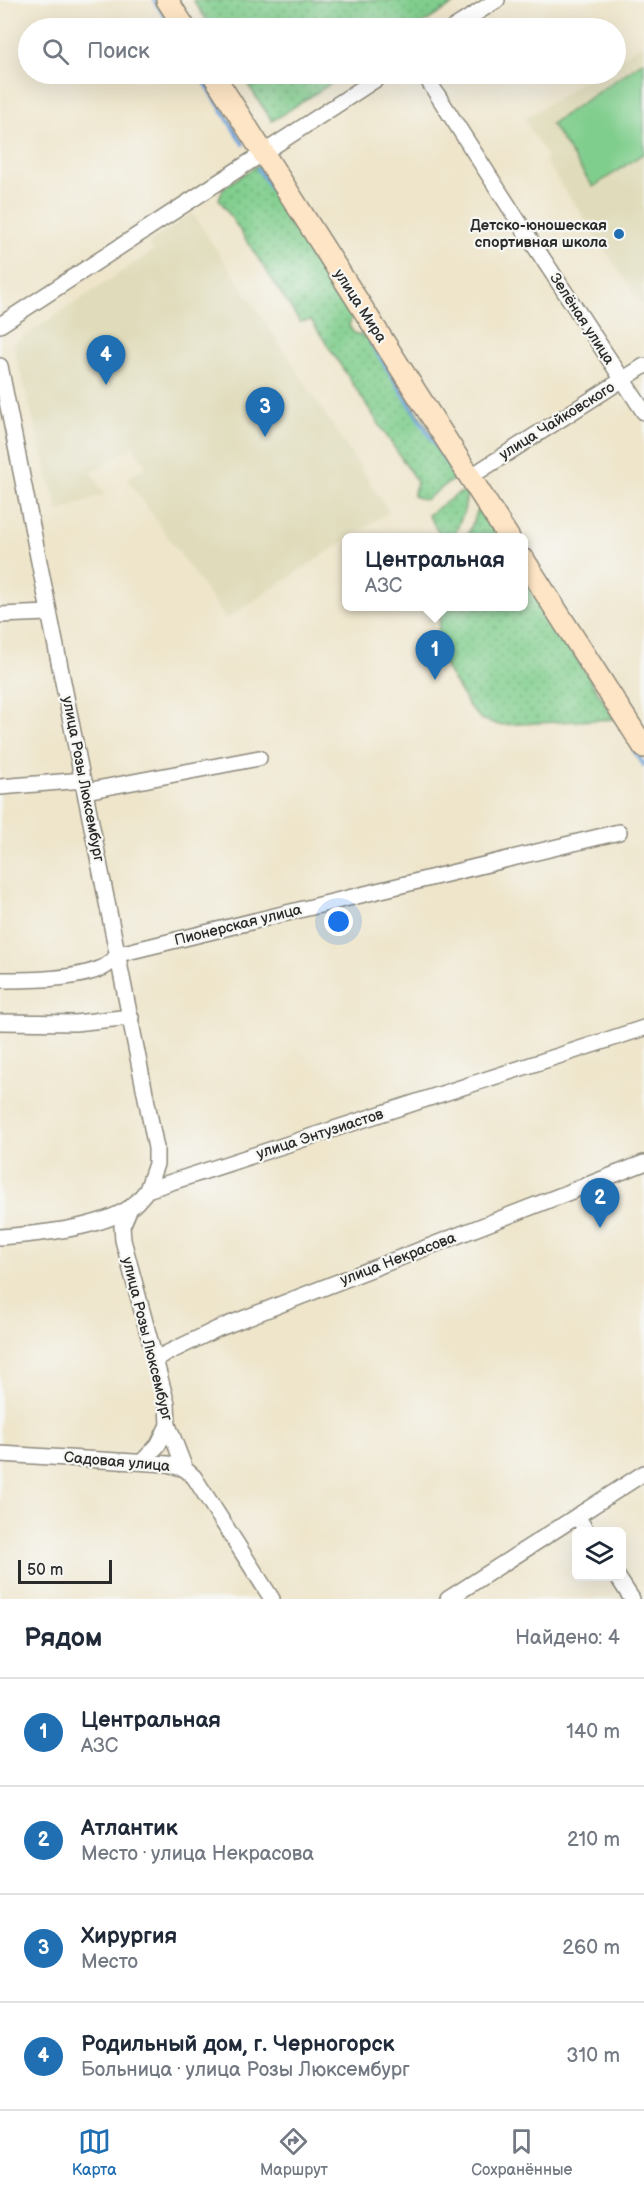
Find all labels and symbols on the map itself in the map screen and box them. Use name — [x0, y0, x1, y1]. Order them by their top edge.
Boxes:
place label: Детско-юношеская спортивная школа — [470, 216, 607, 252]
marker: Детско-юношеская спортивная школа — [612, 227, 626, 241]
street label: улица Мира — [329, 266, 391, 346]
street label: Зелёная улица — [545, 270, 619, 368]
pin: 4 — [86, 336, 126, 385]
street label: улица Чайковского — [496, 378, 618, 464]
pin: 3 — [246, 388, 284, 437]
pin: 1 — [416, 630, 454, 680]
street label: улица Розы Люксембург — [58, 695, 108, 864]
street label: Пионерская улица — [172, 900, 304, 950]
your location — [324, 907, 353, 936]
street label: улица Энтузиастов — [254, 1104, 386, 1163]
pin: 2 — [580, 1178, 620, 1228]
street label: улица Некрасова — [338, 1228, 459, 1290]
street label: улица Розы Люксембург — [117, 1255, 177, 1423]
street label: Садовая улица — [63, 1448, 171, 1476]
scale bar — [18, 1557, 112, 1584]

